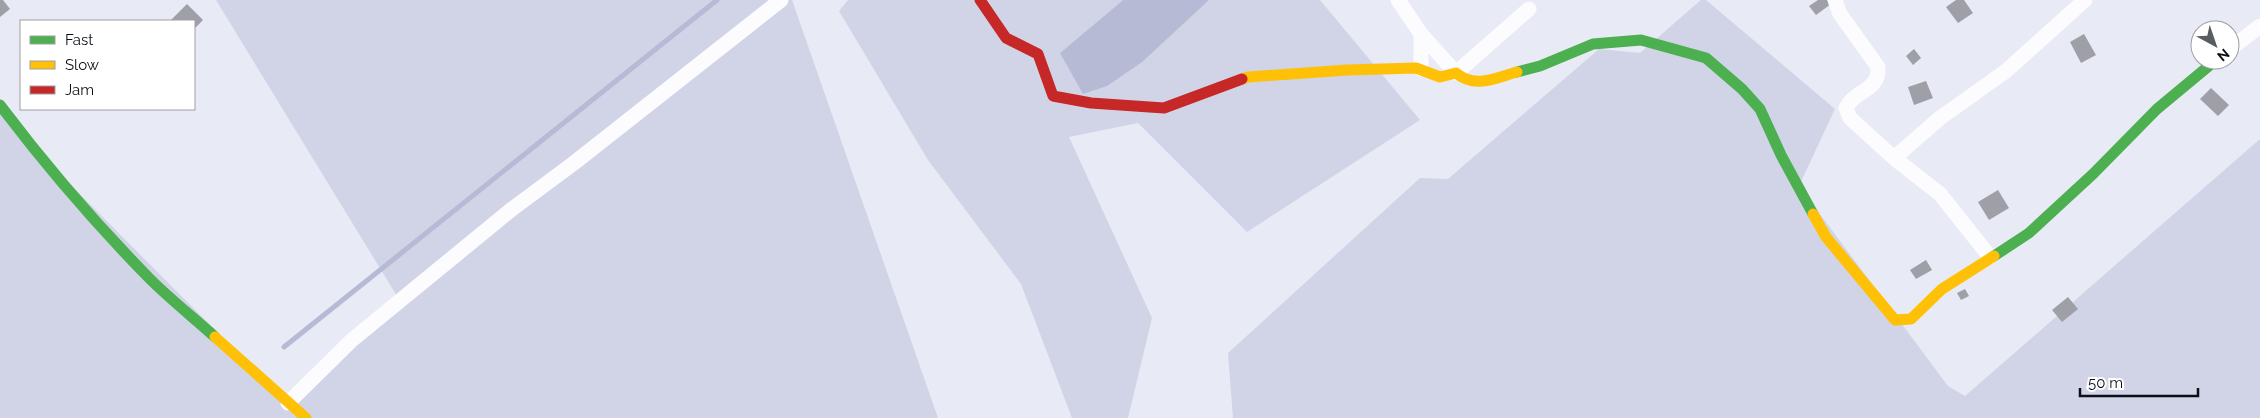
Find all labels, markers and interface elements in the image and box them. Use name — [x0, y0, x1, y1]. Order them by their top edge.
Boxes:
legend — [20, 20, 195, 110]
north arrow — [2190, 20, 2240, 70]
text: Fast — [65, 31, 93, 49]
text: N — [2214, 45, 2233, 65]
text: Slow — [65, 56, 99, 74]
text: Jam — [65, 81, 94, 99]
scale bar — [2080, 366, 2198, 398]
text: 50 m — [2088, 374, 2123, 392]

